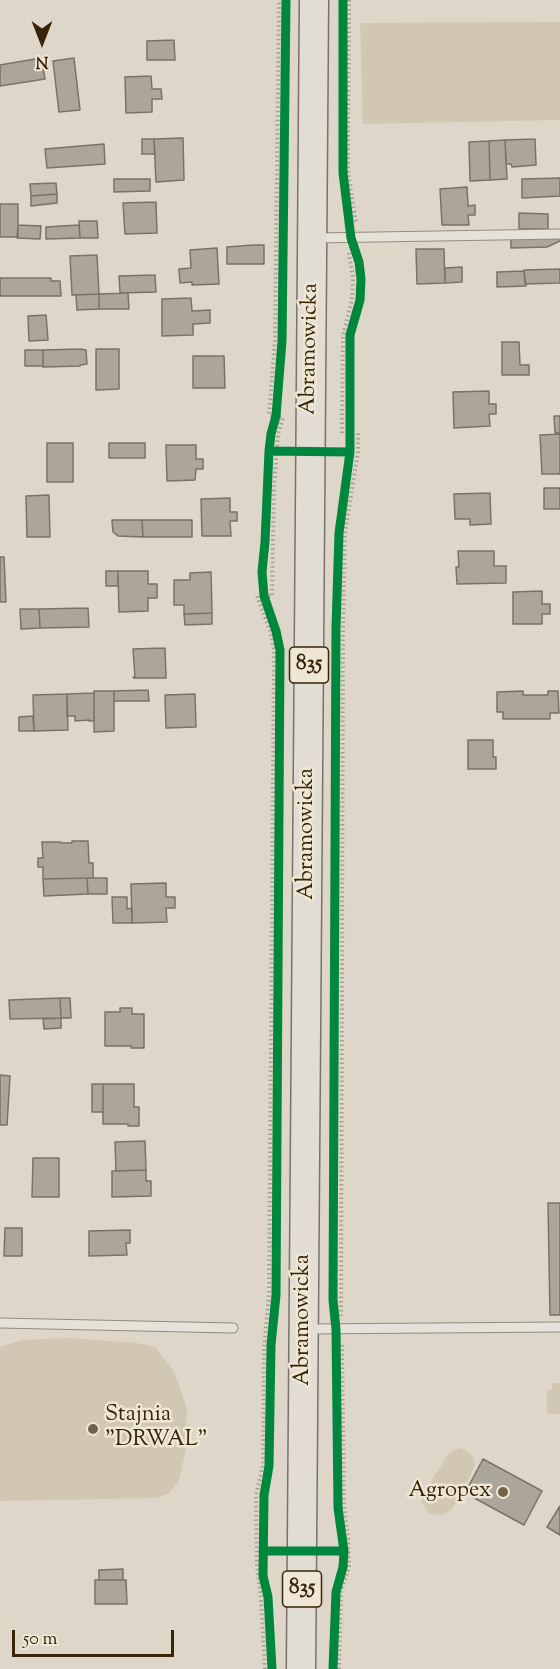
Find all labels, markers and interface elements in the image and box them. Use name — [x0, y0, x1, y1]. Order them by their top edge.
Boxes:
north arrow — [12, 12, 72, 72]
text: N — [36, 49, 48, 72]
street label: Abramowicka — [297, 283, 325, 415]
road number: 835 — [290, 647, 328, 683]
street label: Abramowicka — [295, 768, 321, 900]
street label: Abramowicka — [291, 1254, 317, 1386]
place label: Stajnia "DRWAL" — [105, 1403, 208, 1454]
marker: Stajnia "DRWAL" — [86, 1422, 100, 1436]
place label: Agropex — [408, 1479, 491, 1505]
marker: Agropex — [496, 1485, 510, 1499]
road number: 835 — [282, 1571, 322, 1607]
scale bar — [15, 1618, 177, 1656]
text: 50 m — [23, 1627, 57, 1653]

